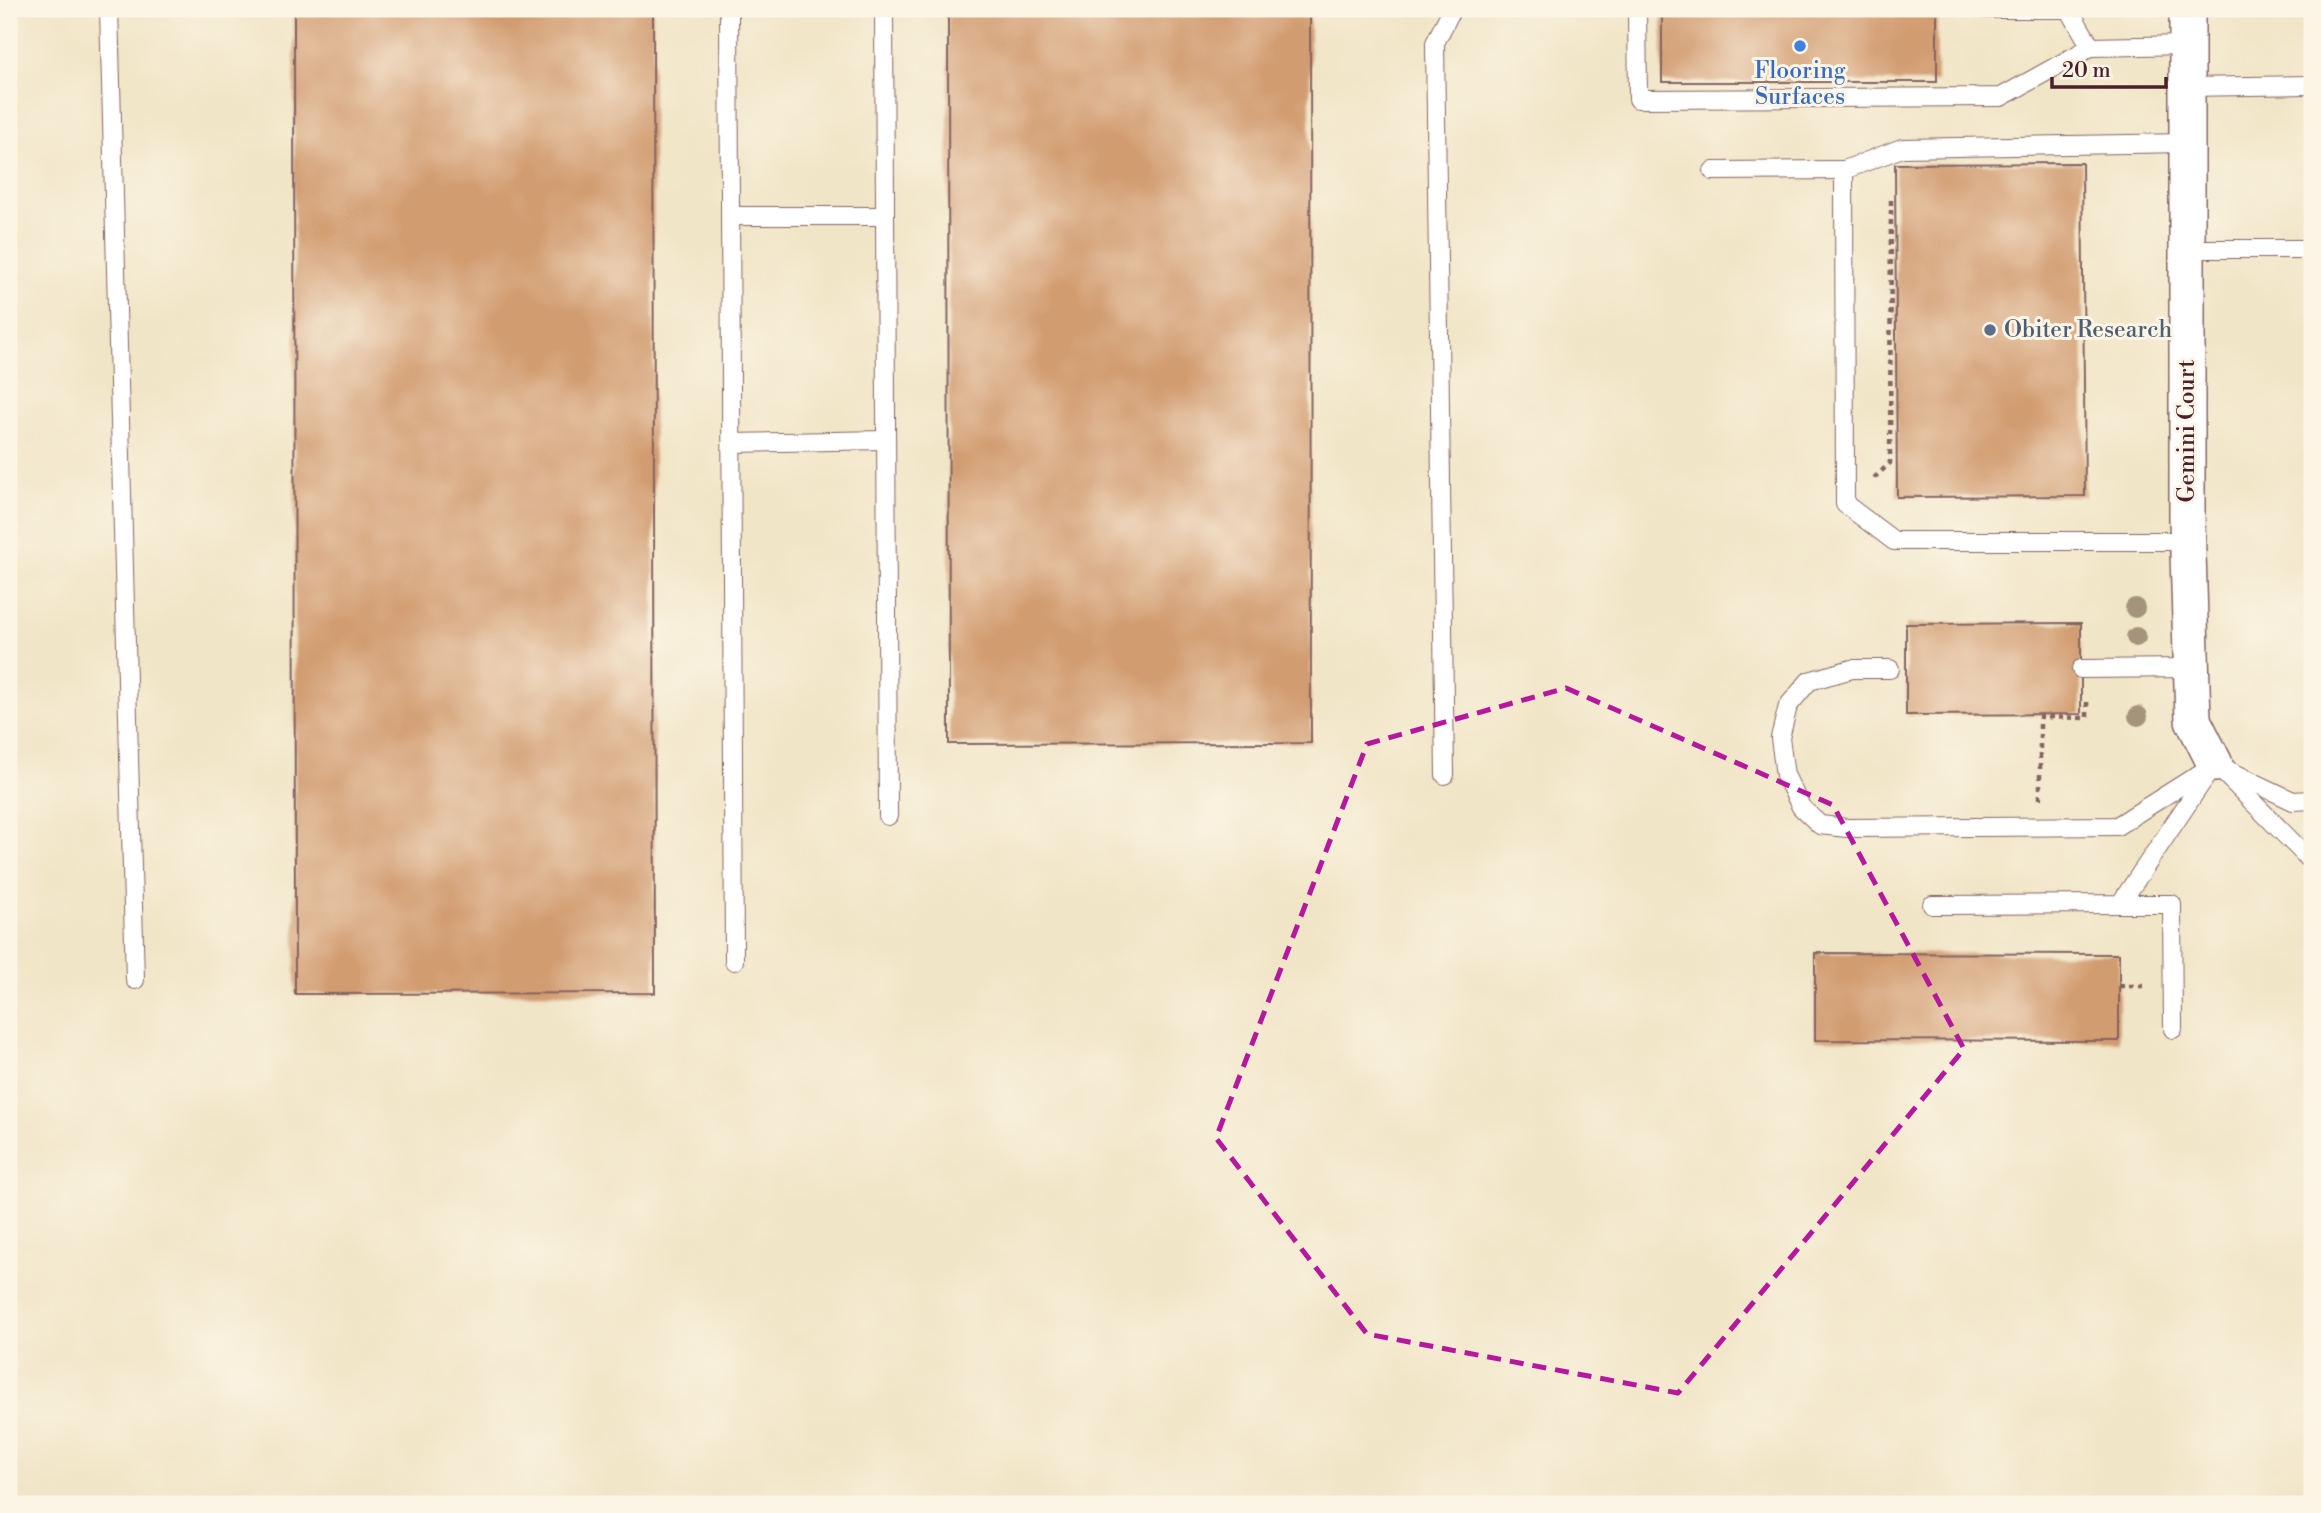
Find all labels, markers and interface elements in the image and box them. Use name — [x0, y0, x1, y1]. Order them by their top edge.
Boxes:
marker: Flooring Surfaces — [1792, 38, 1808, 54]
scale bar — [2052, 46, 2165, 90]
place label: Flooring Surfaces — [1754, 57, 1846, 111]
text: 20 m — [2062, 58, 2111, 84]
place label: Obiter Research — [2004, 316, 2172, 344]
marker: Obiter Research — [1982, 322, 1998, 338]
street label: Gemini Court — [2173, 360, 2201, 502]

